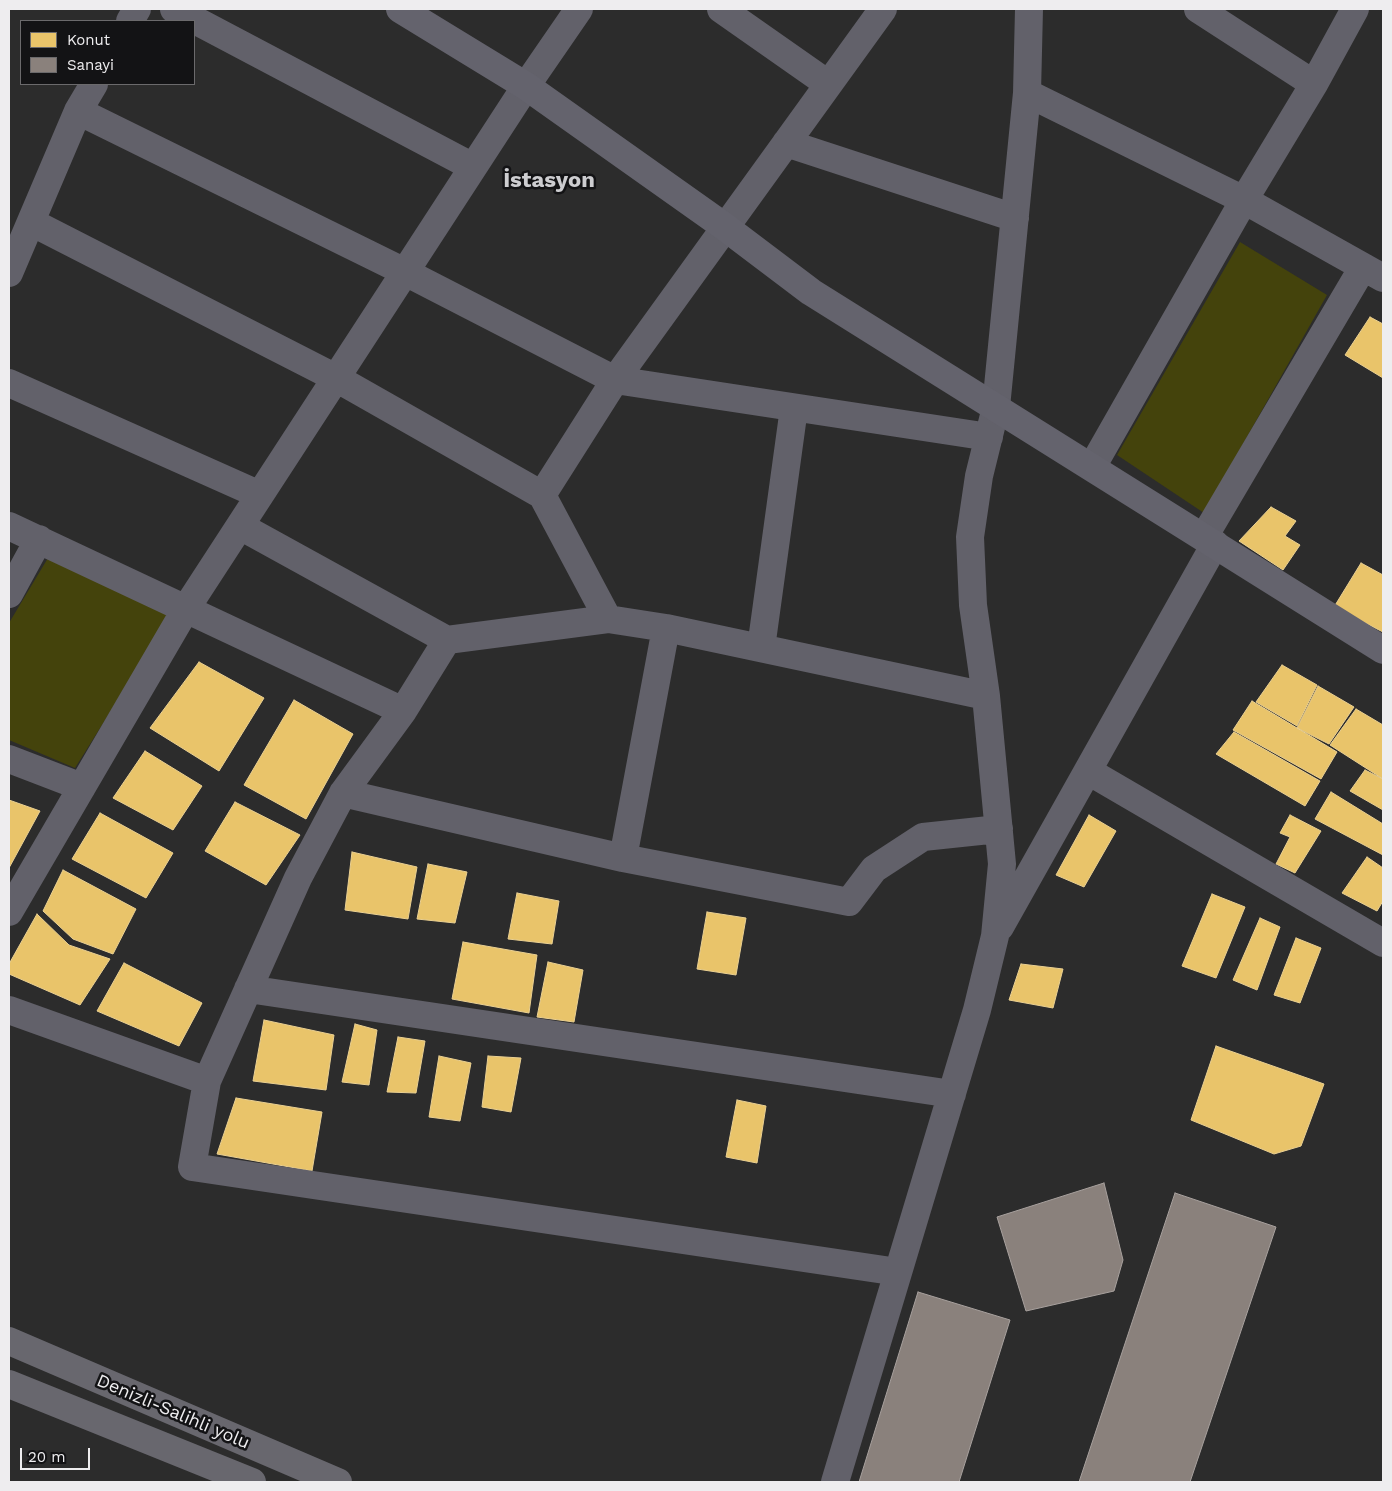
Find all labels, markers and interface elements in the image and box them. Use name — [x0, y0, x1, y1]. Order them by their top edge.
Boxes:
legend — [20, 20, 195, 85]
text: Konut — [67, 31, 110, 49]
text: Sanayi — [67, 56, 114, 74]
district label: İstasyon — [503, 168, 595, 194]
street label: Denizli-Salihli yolu — [93, 1370, 253, 1454]
scale bar — [22, 1438, 92, 1470]
text: 20 m — [28, 1448, 66, 1466]

